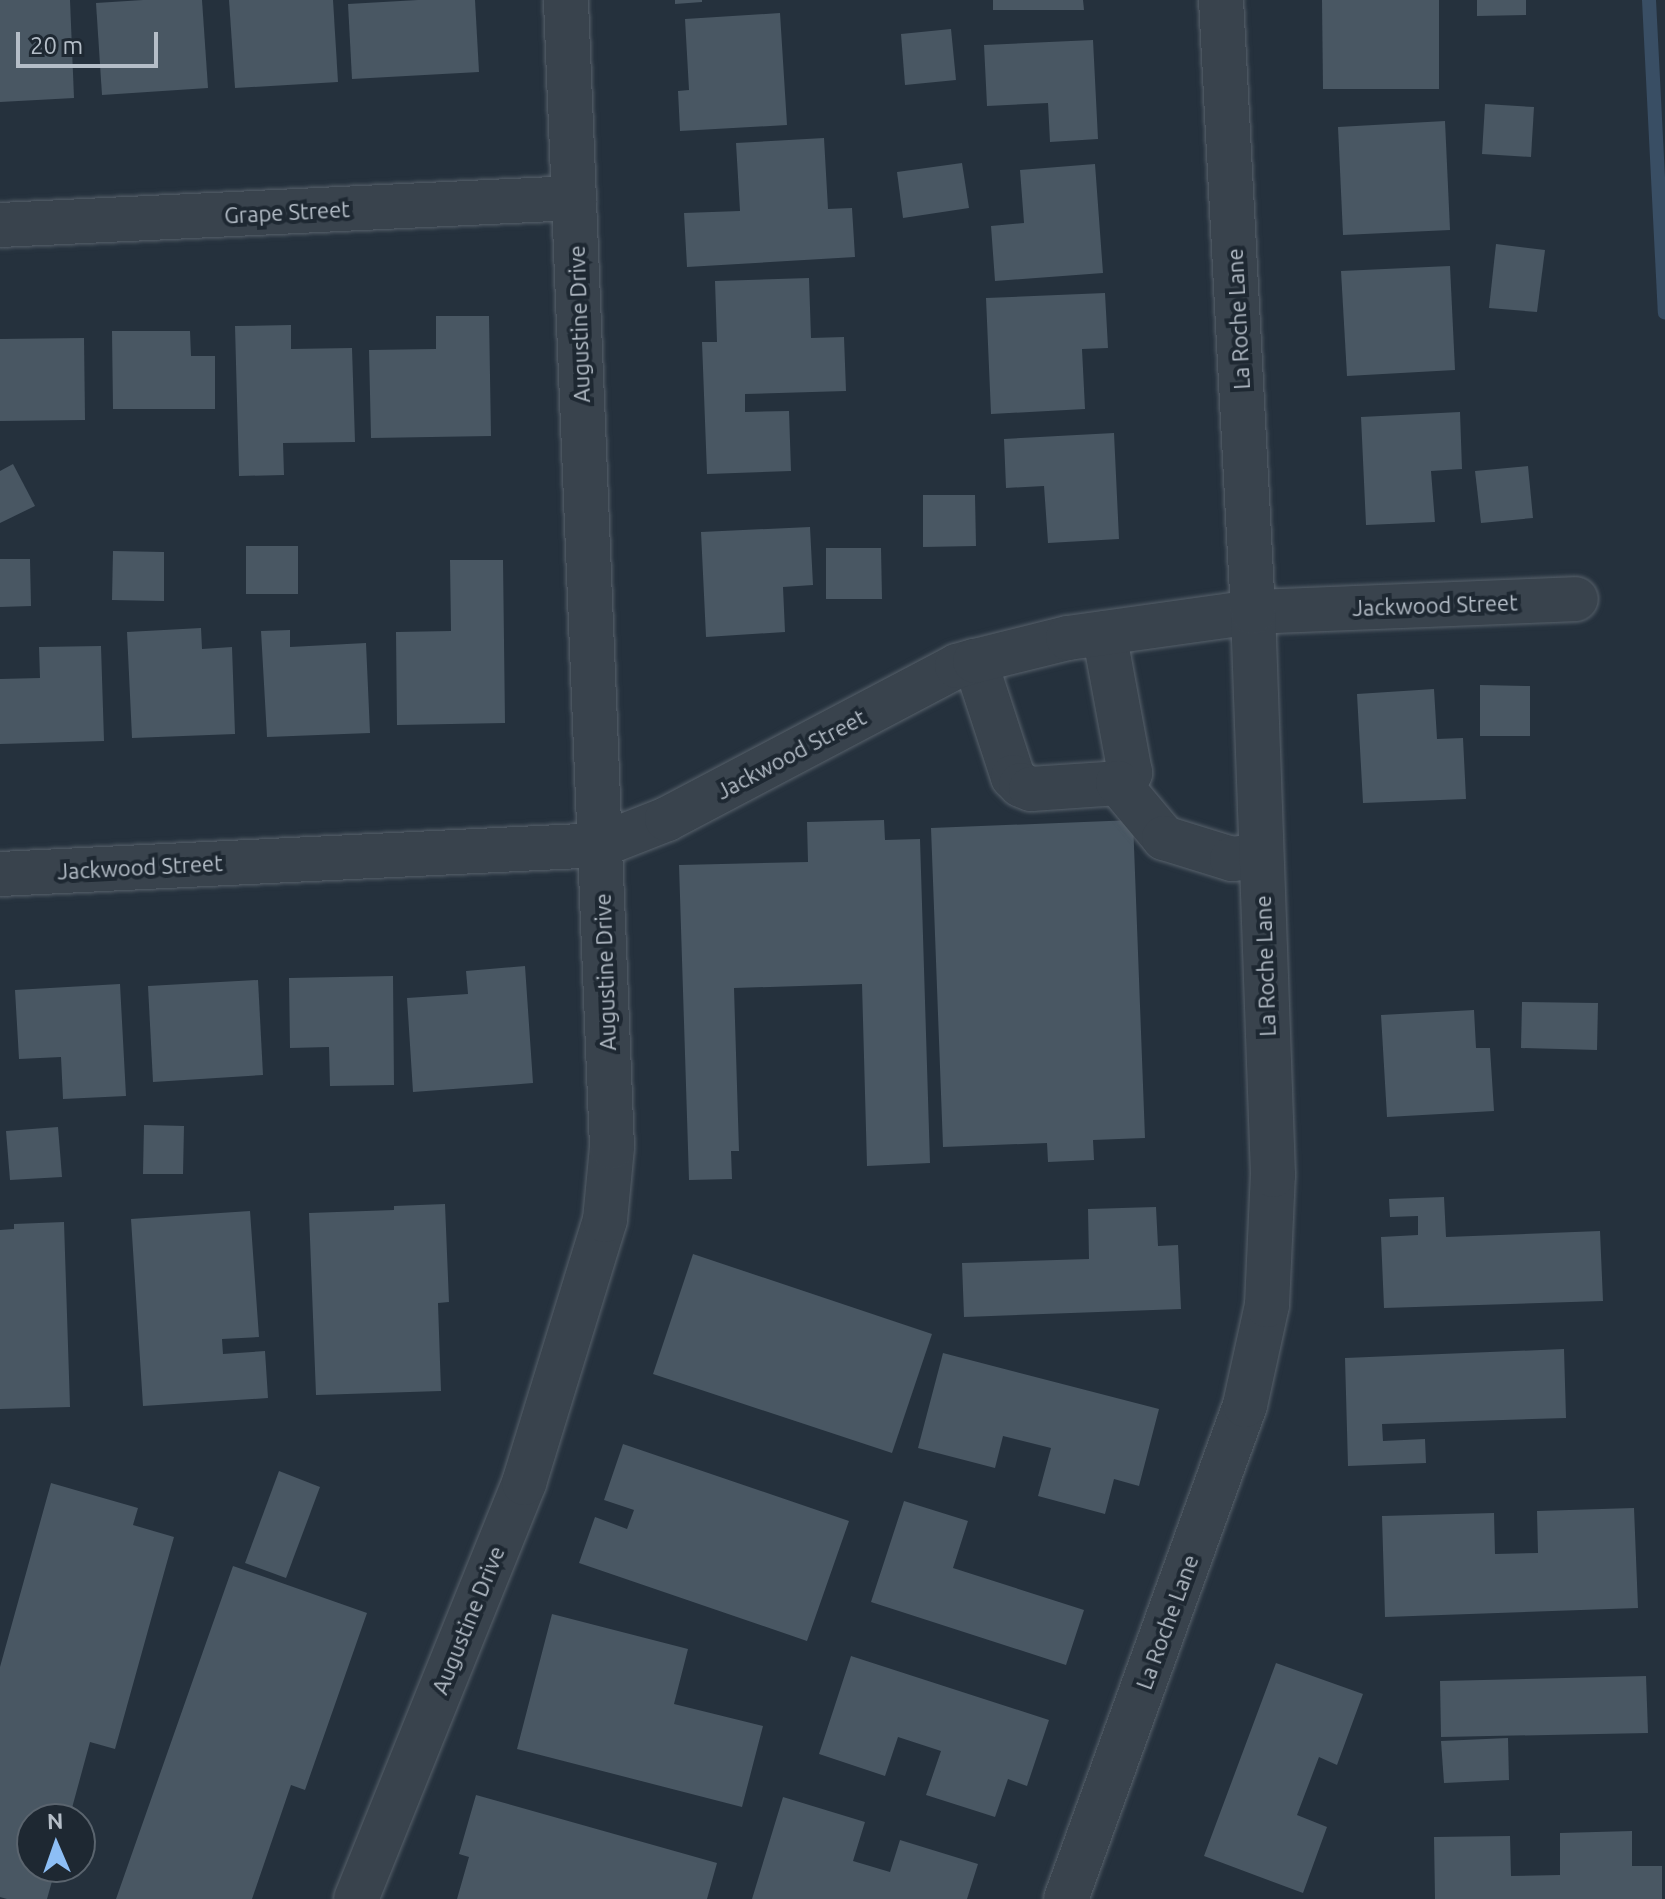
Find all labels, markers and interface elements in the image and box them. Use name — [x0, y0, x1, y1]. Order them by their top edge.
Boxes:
scale bar — [20, 16, 162, 66]
text: 20 m — [30, 32, 83, 59]
street label: Grape Street — [224, 196, 350, 228]
street label: Augustine Drive — [563, 245, 595, 403]
street label: La Roche Lane — [1221, 248, 1255, 390]
street label: Jackwood Street — [1352, 589, 1518, 621]
street label: Jackwood Street — [712, 703, 870, 805]
street label: Jackwood Street — [57, 849, 223, 885]
street label: Augustine Drive — [589, 893, 621, 1051]
street label: La Roche Lane — [1249, 895, 1281, 1037]
street label: Augustine Drive — [426, 1542, 510, 1698]
street label: La Roche Lane — [1130, 1551, 1204, 1693]
north arrow — [16, 1803, 96, 1883]
text: N — [47, 1808, 64, 1833]

